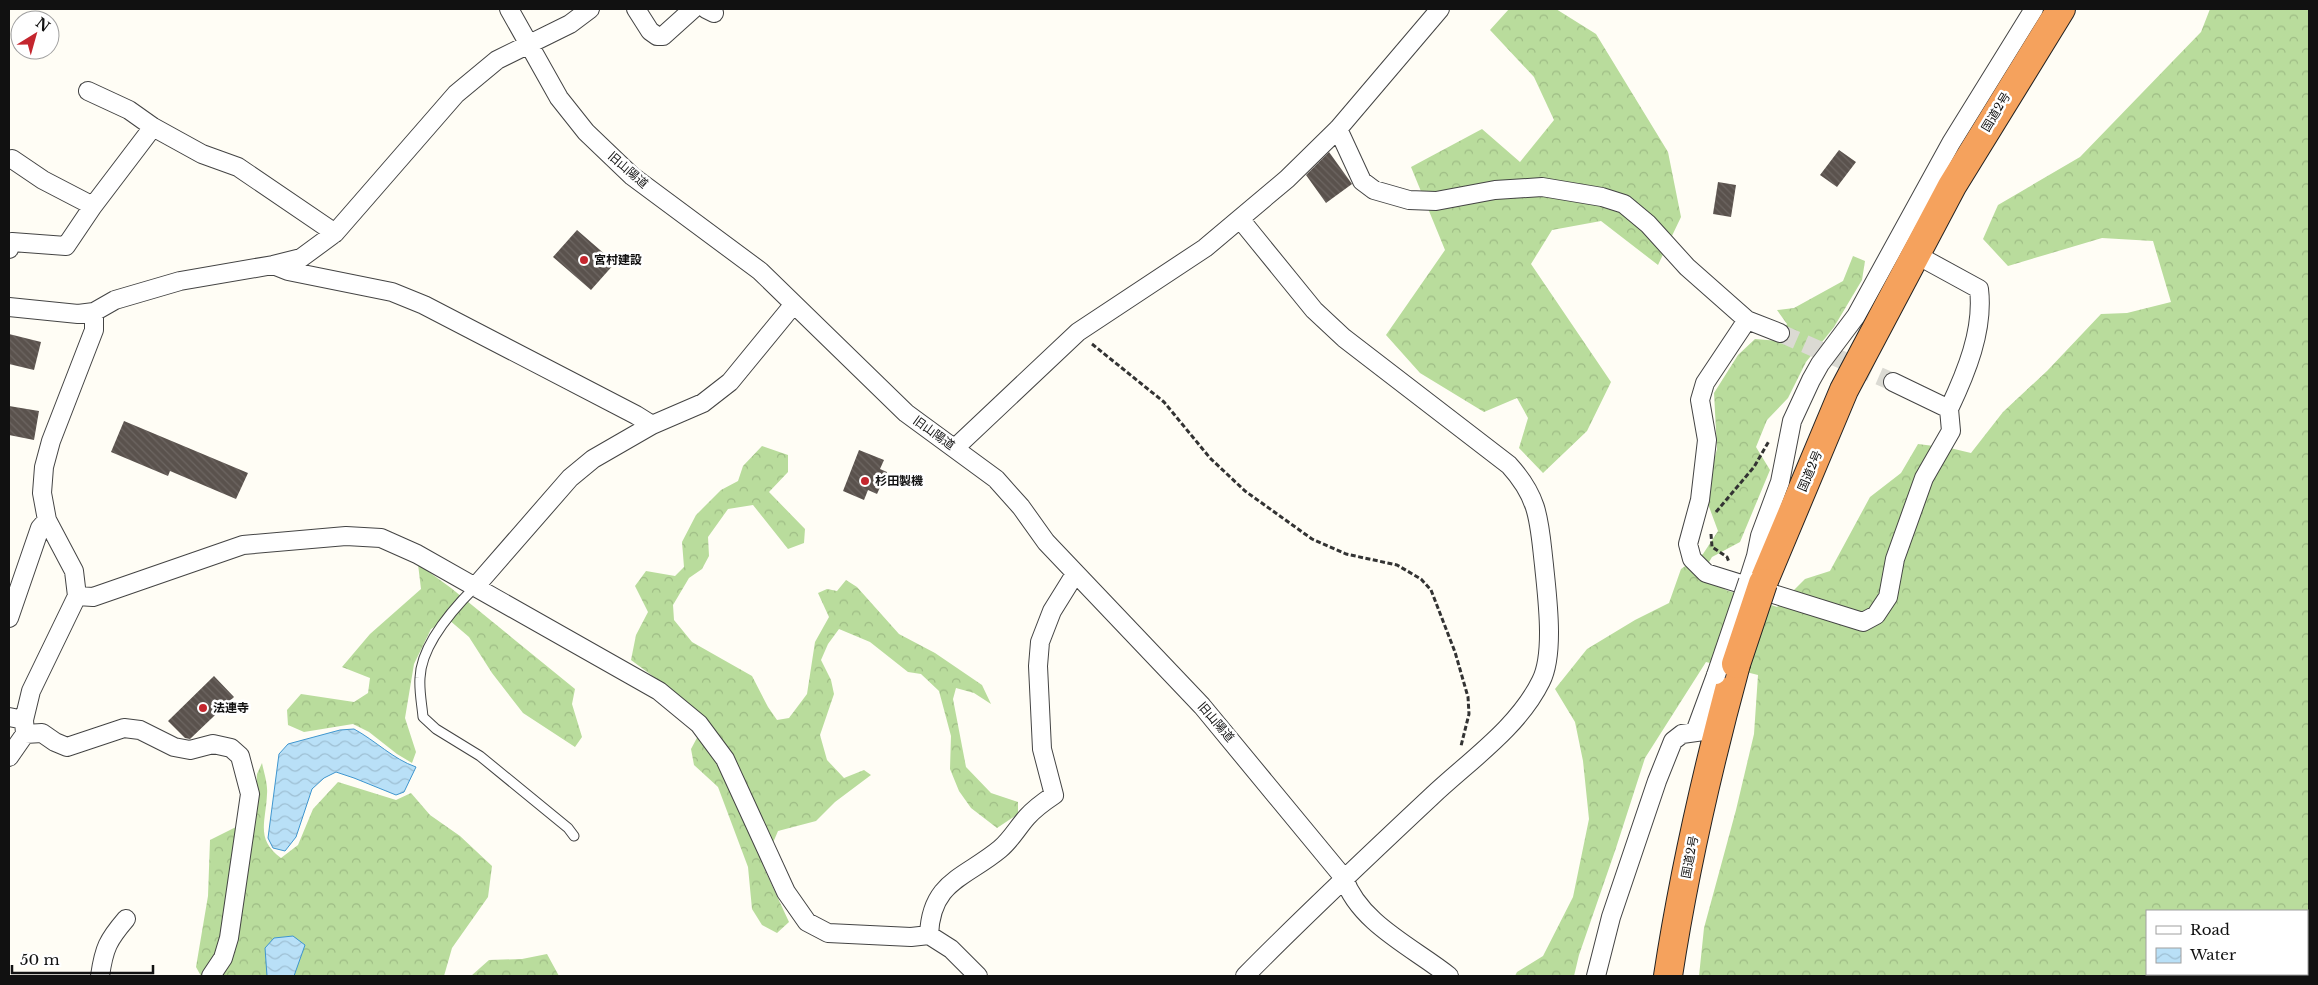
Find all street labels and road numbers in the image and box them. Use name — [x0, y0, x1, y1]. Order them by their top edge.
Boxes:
street label: 国道2号 — [1978, 89, 2013, 134]
street label: 旧山陽道 — [605, 148, 651, 191]
street label: 旧山陽道 — [910, 412, 958, 453]
street label: 国道2号 — [1794, 448, 1825, 494]
street label: 旧山陽道 — [1195, 699, 1238, 745]
street label: 国道2号 — [1678, 834, 1701, 880]

